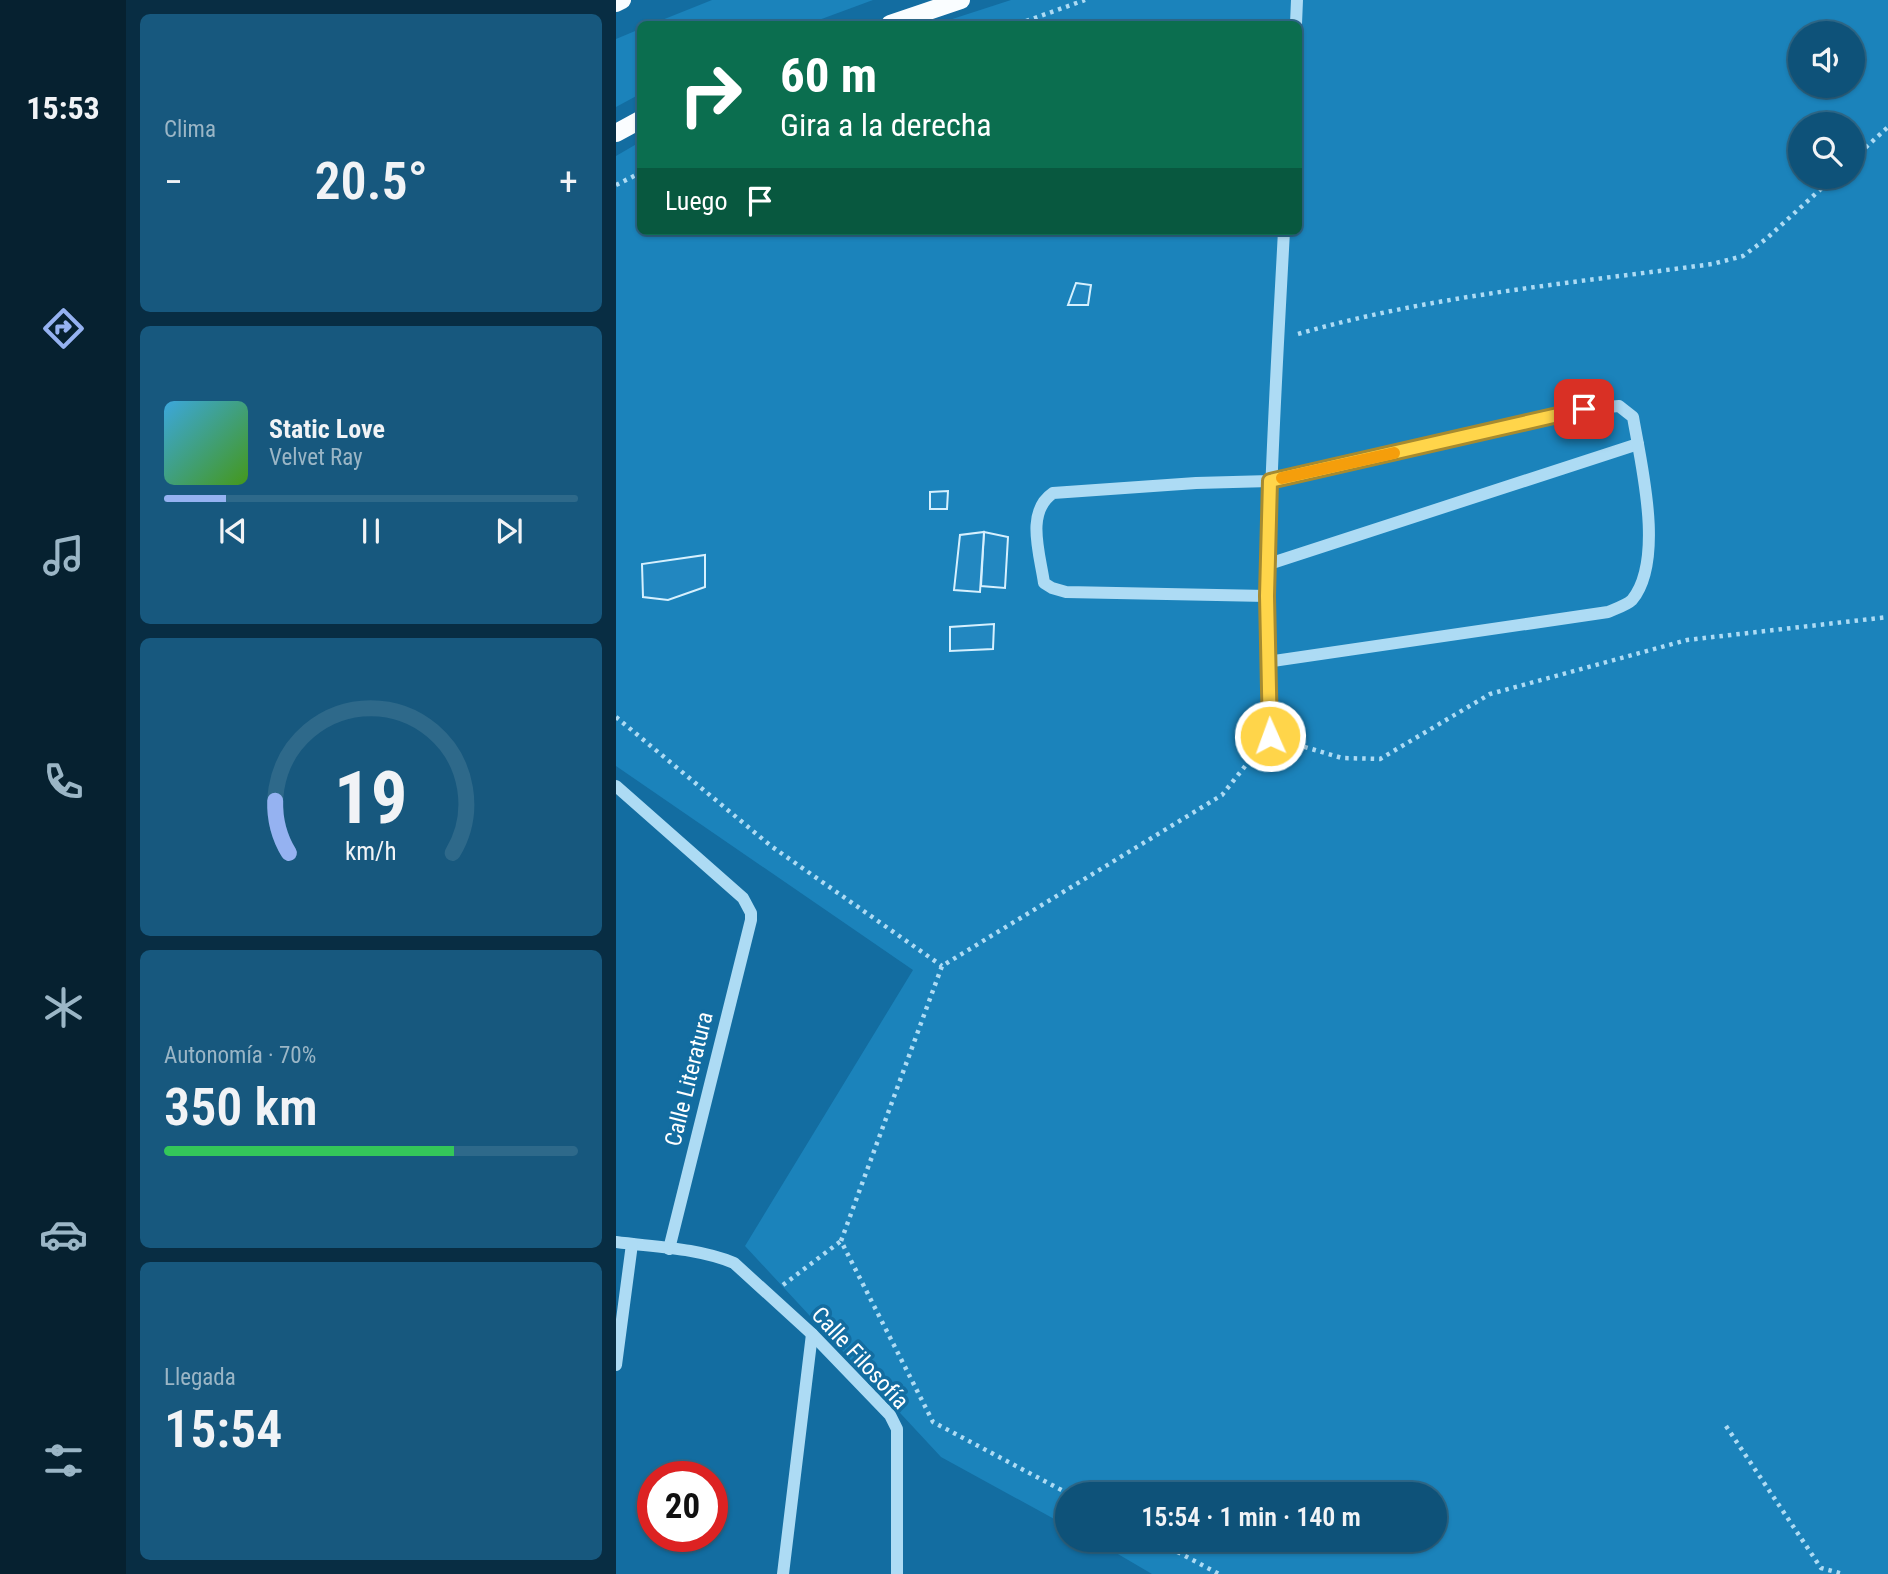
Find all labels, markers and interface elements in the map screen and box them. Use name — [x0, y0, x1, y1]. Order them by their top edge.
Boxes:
map controls — [1788, 21, 1865, 189]
button: sound — [1788, 21, 1865, 98]
text: 60 m — [780, 47, 877, 104]
icon: right — [665, 49, 756, 140]
text: 15:53 — [26, 89, 100, 127]
text: Gira a la derecha — [780, 106, 992, 144]
button: search — [1788, 112, 1865, 189]
text: Clima — [164, 116, 216, 143]
text: 20.5° — [314, 151, 428, 212]
text: − — [164, 160, 183, 204]
text: + — [559, 160, 578, 204]
icon: arrive — [741, 182, 779, 220]
text: Luego — [665, 186, 727, 216]
icon: directions — [39, 304, 88, 353]
pin — [1554, 379, 1614, 439]
icon: arrive — [1565, 390, 1603, 428]
text: Static Love — [269, 414, 385, 444]
text: Velvet Ray — [269, 444, 363, 471]
icon: previous — [214, 512, 252, 550]
icon: pause — [352, 512, 390, 550]
icon: next — [490, 512, 528, 550]
icon: music — [39, 531, 88, 580]
position arrow — [1233, 699, 1307, 773]
text: 19 — [334, 755, 408, 841]
icon: phone — [39, 757, 88, 806]
text: km/h — [345, 837, 397, 866]
icon: climate — [39, 983, 88, 1032]
street label: Calle Literatura — [659, 1009, 719, 1149]
text: Autonomía · 70% — [164, 1042, 316, 1069]
text: 350 km — [164, 1077, 318, 1138]
icon: car — [39, 1210, 88, 1259]
street label: Calle Filosofía — [806, 1301, 914, 1415]
text: Llegada — [164, 1364, 236, 1391]
text: 15:54 — [164, 1399, 282, 1460]
icon: filters — [39, 1436, 88, 1485]
speed limit sign: 20 — [637, 1461, 728, 1552]
text: 15:54 · 1 min · 140 m — [1141, 1502, 1361, 1532]

